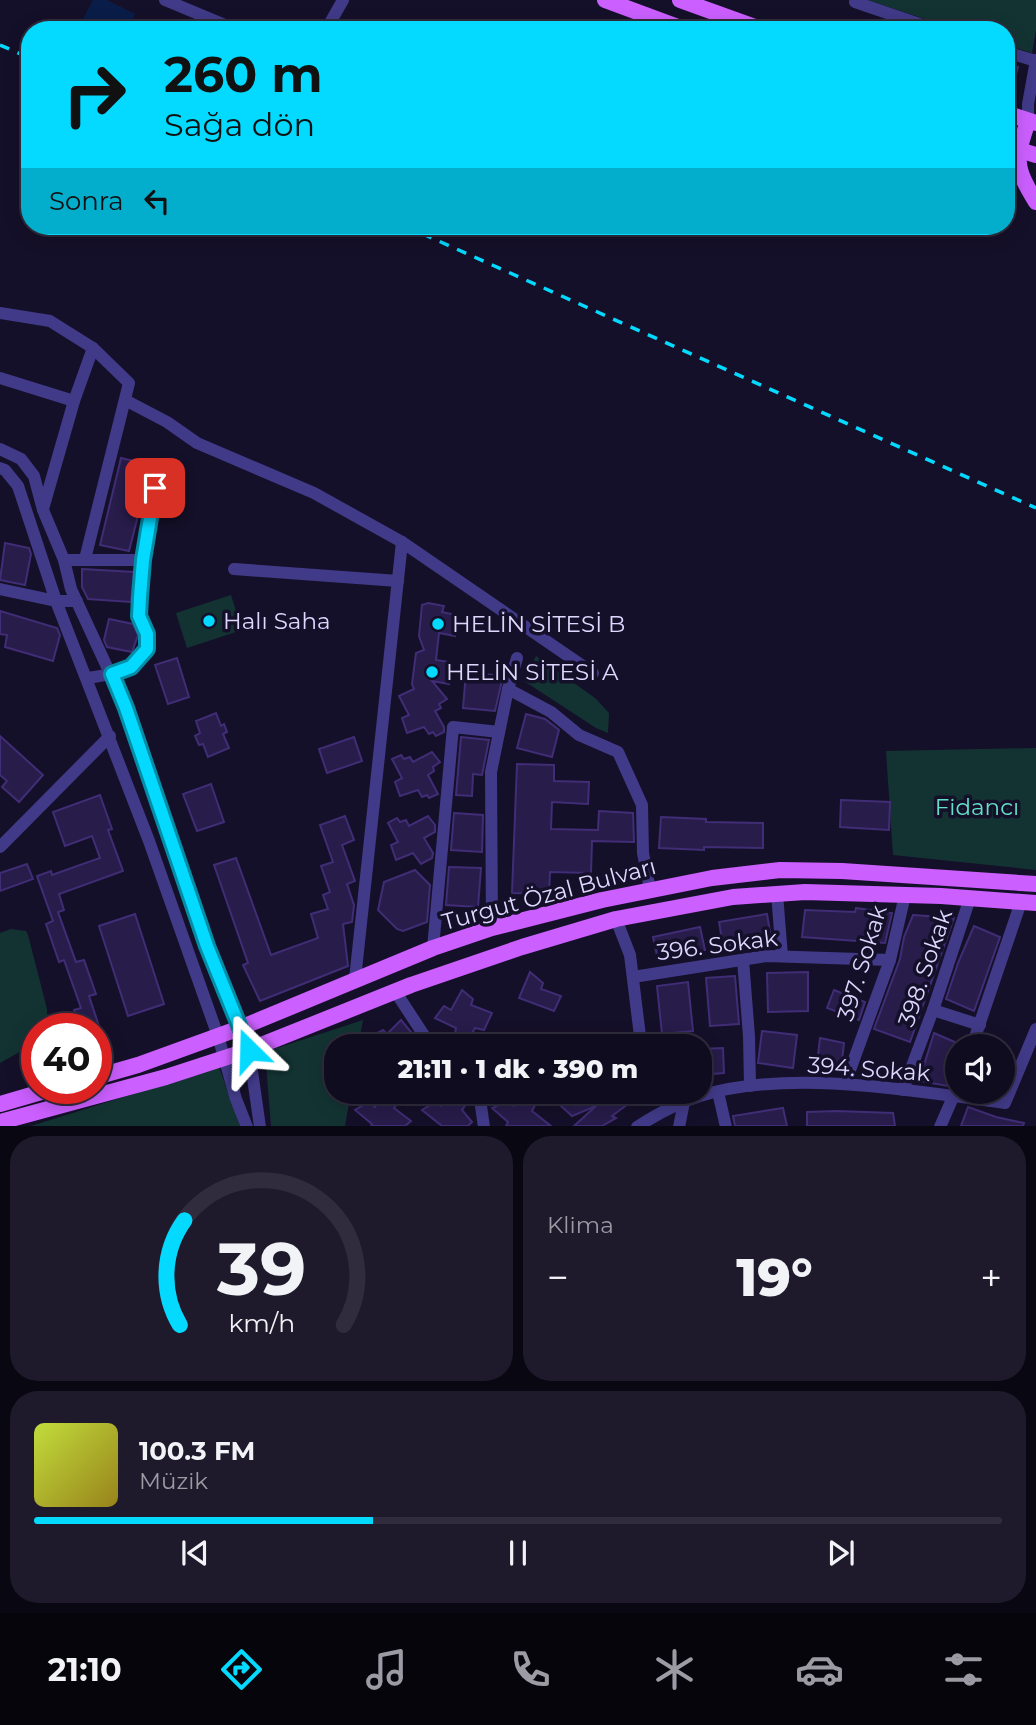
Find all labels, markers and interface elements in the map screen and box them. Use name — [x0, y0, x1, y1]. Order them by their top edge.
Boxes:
text: 260 m — [164, 45, 323, 104]
icon: right — [49, 49, 140, 140]
text: Sağa dön — [164, 105, 315, 144]
icon: left — [138, 182, 176, 220]
text: Sonra — [49, 185, 124, 217]
pin — [125, 458, 185, 518]
icon: arrive — [136, 469, 174, 507]
place label: Halı Saha — [223, 607, 331, 635]
place label: HELİN SİTESİ B — [452, 610, 625, 638]
marker: Halı Saha — [201, 613, 217, 629]
marker: HELİN SİTESİ B — [430, 616, 446, 632]
place label: HELİN SİTESİ A — [446, 658, 619, 686]
marker: HELİN SİTESİ A — [424, 664, 440, 680]
park label: Fidancı — [935, 793, 1019, 821]
street label: Turgut Özal Bulvarı — [439, 852, 659, 936]
street label: 397. Sokak — [831, 902, 893, 1024]
street label: 398. Sokak — [892, 905, 958, 1030]
street label: 396. Sokak — [655, 924, 779, 966]
speed limit sign: 40 — [21, 1013, 112, 1104]
position arrow — [212, 1013, 286, 1087]
map controls — [945, 1034, 1015, 1104]
button: sound — [945, 1034, 1015, 1104]
street label: 394. Sokak — [807, 1051, 932, 1087]
text: 21:11 · 1 dk · 390 m — [398, 1053, 638, 1085]
text: Klima — [547, 1211, 614, 1239]
text: 39 — [216, 1225, 306, 1313]
text: 19° — [736, 1246, 813, 1309]
text: − — [547, 1254, 569, 1301]
text: + — [980, 1254, 1002, 1301]
text: km/h — [228, 1307, 295, 1337]
text: 100.3 FM — [139, 1435, 255, 1467]
text: Müzik — [139, 1467, 208, 1495]
icon: previous — [176, 1534, 214, 1572]
icon: pause — [499, 1534, 537, 1572]
icon: next — [822, 1534, 860, 1572]
icon: directions — [217, 1645, 266, 1694]
icon: music — [362, 1645, 411, 1694]
icon: phone — [506, 1645, 555, 1694]
icon: climate — [650, 1645, 699, 1694]
icon: car — [795, 1645, 844, 1694]
icon: filters — [939, 1645, 988, 1694]
text: 21:10 — [48, 1650, 122, 1689]

